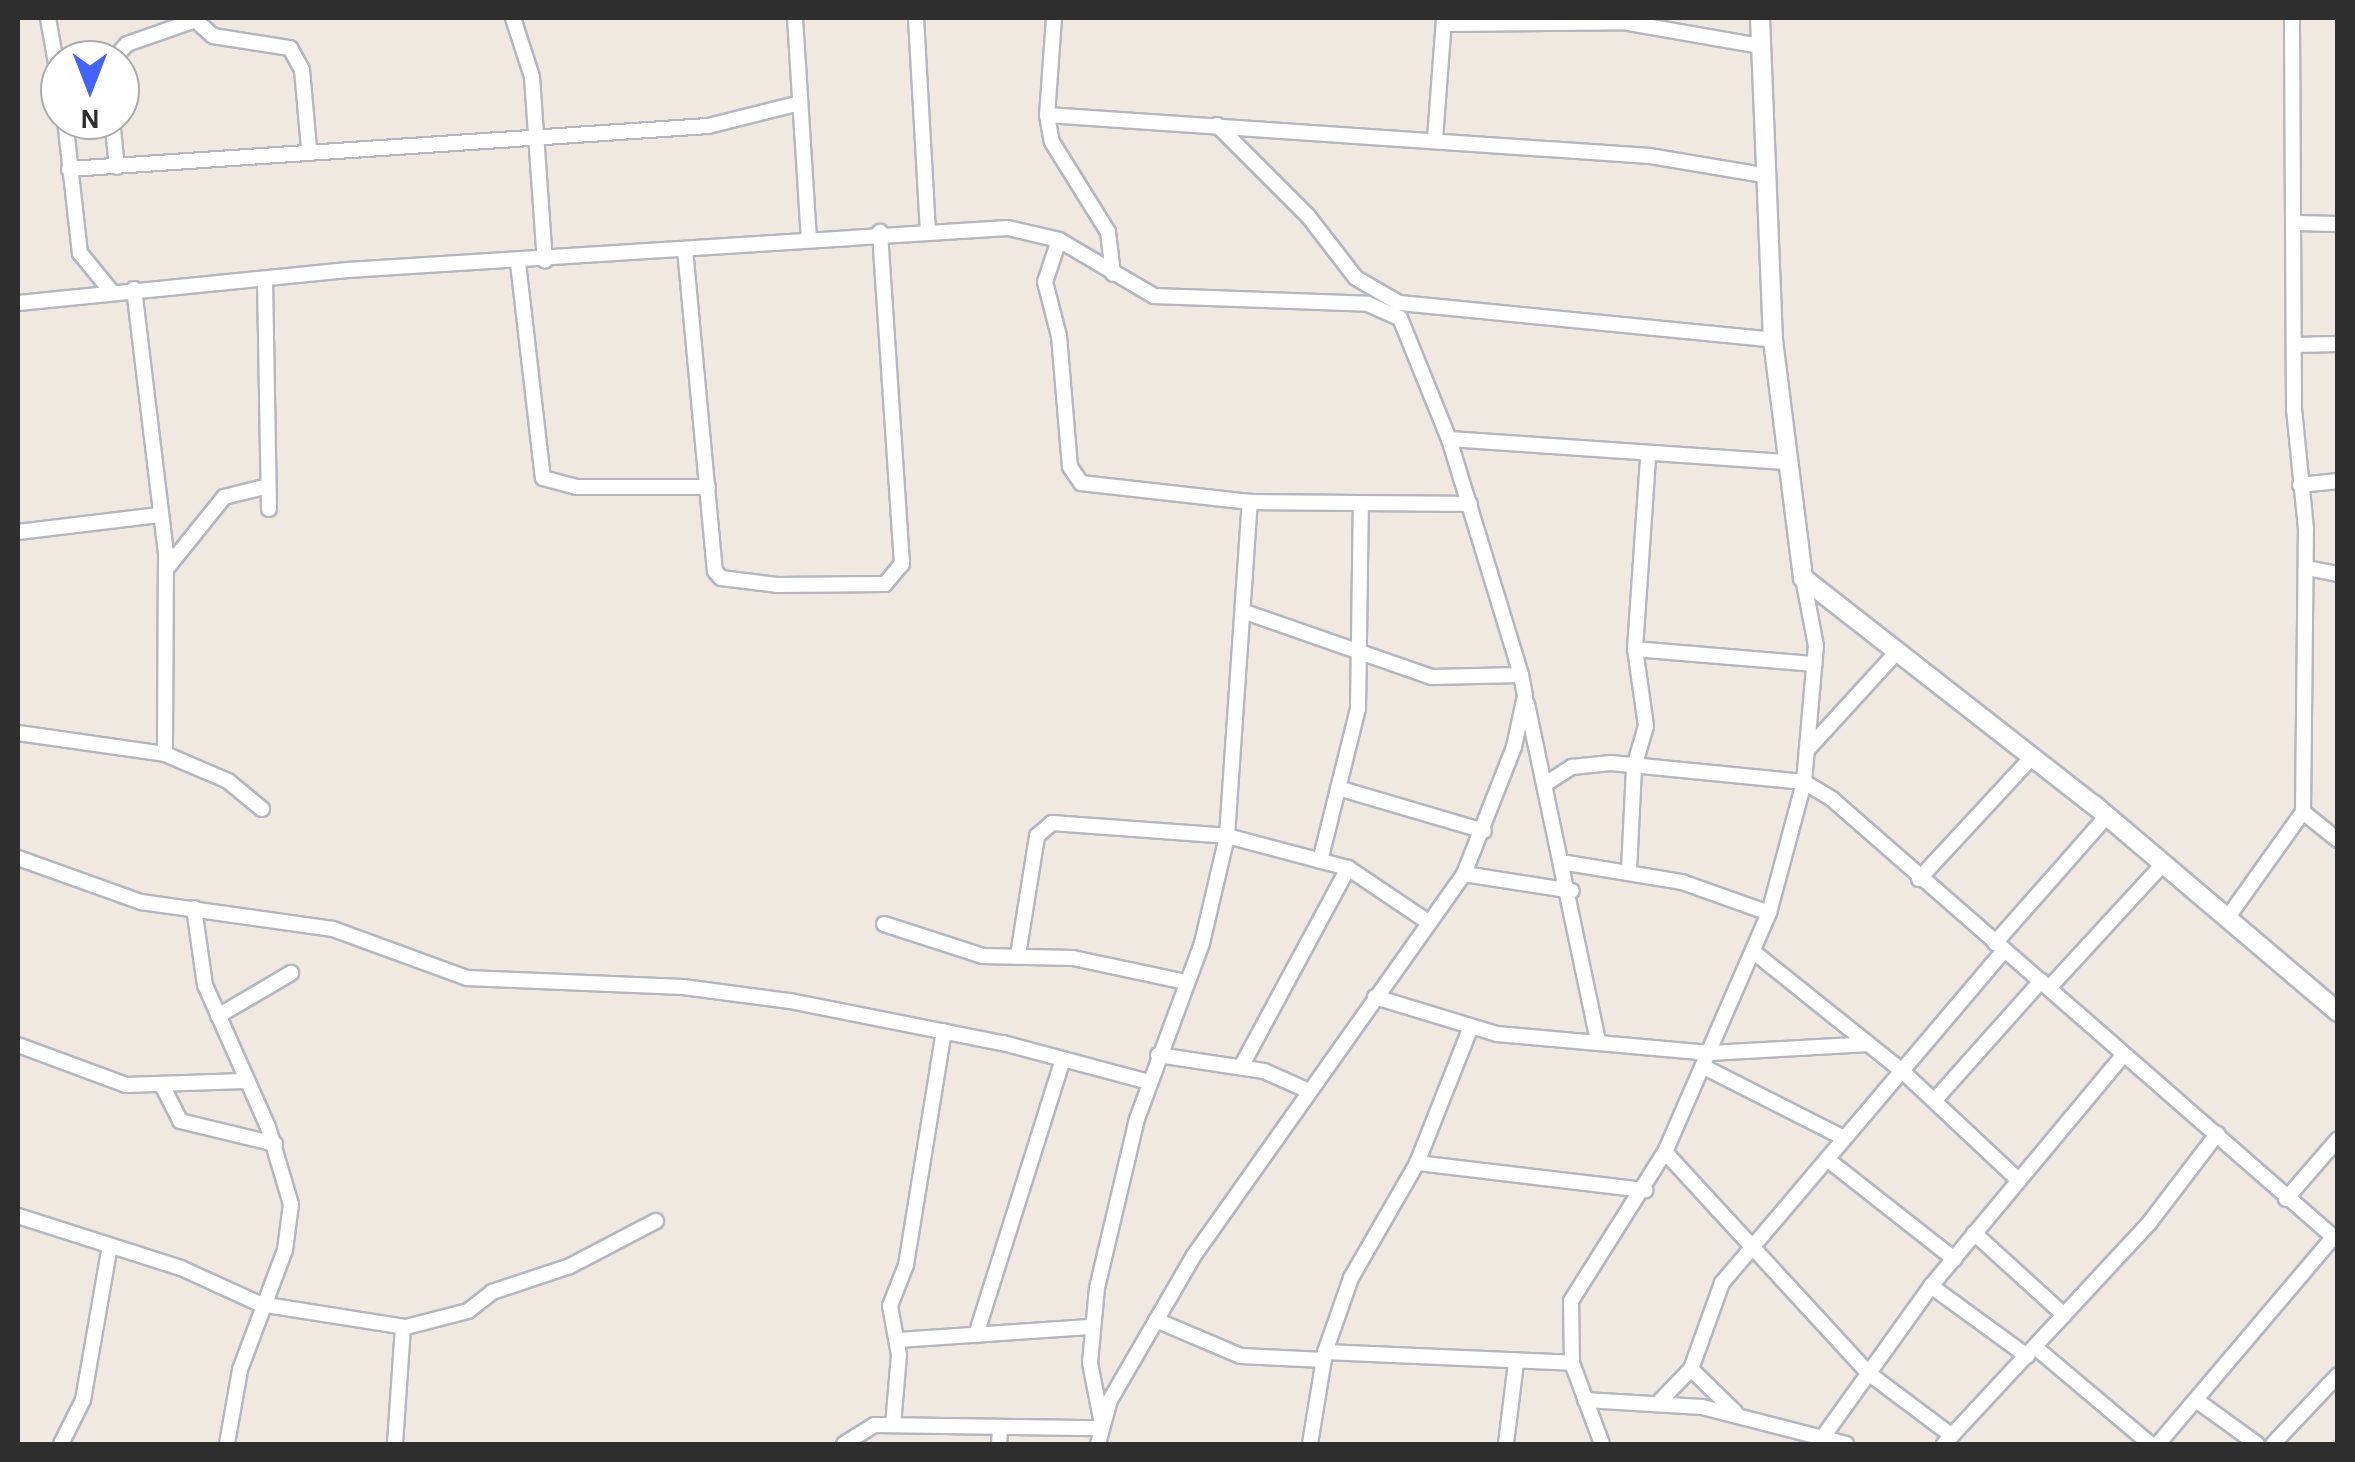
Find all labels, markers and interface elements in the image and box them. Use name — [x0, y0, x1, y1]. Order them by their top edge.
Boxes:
north arrow — [40, 40, 140, 140]
text: N — [80, 104, 100, 132]

